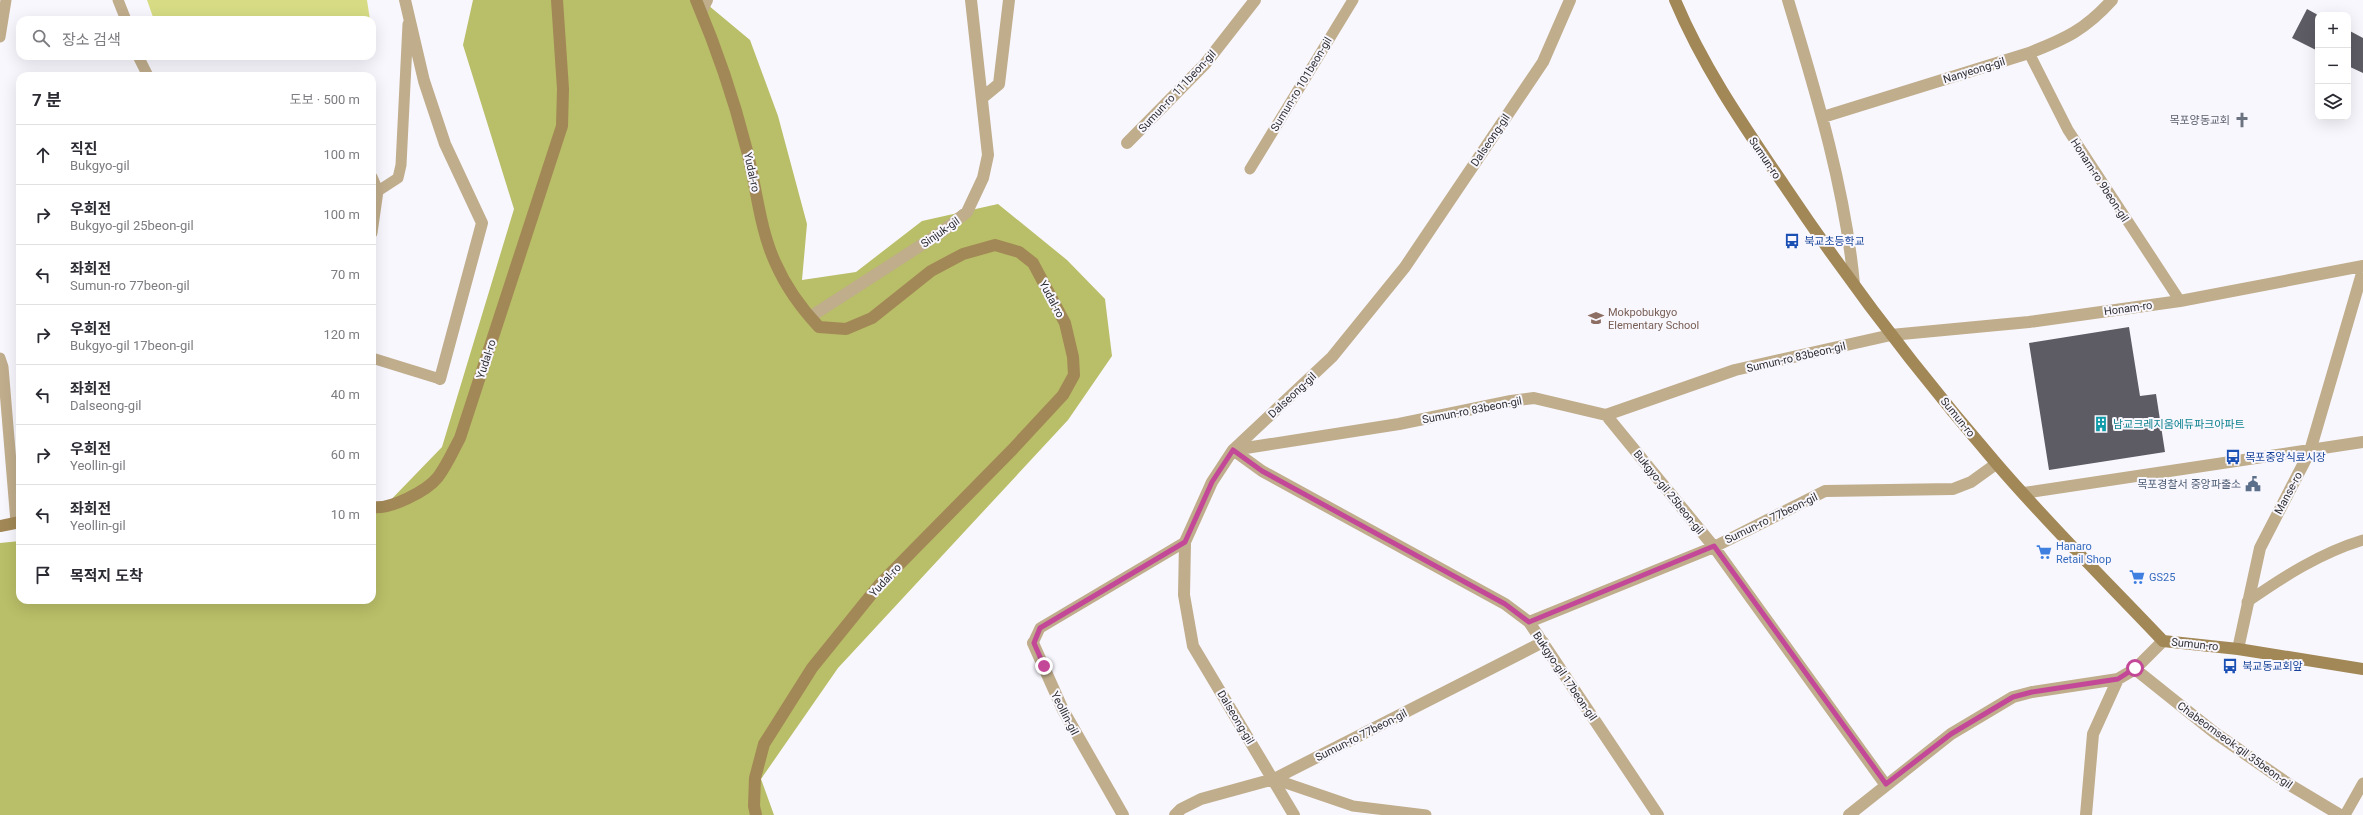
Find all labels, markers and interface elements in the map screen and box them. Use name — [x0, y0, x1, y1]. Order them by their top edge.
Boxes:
map controls — [2315, 12, 2351, 120]
button: + — [2315, 12, 2351, 48]
search box — [16, 16, 376, 60]
icon: search — [30, 27, 52, 49]
text: 장소 검색 — [62, 31, 121, 49]
street label: Sumun-ro 101beon-gil — [1268, 35, 1335, 134]
street label: Sumun-ro 111beon-gil — [1136, 48, 1219, 135]
button: − — [2315, 48, 2351, 84]
street label: Nanyeong-gil — [1942, 55, 2007, 86]
button: layers — [2315, 84, 2351, 120]
text: 7 분 — [32, 90, 62, 110]
text: 도보 · 500 m — [290, 92, 360, 107]
church icon: 목포양동교회 — [2233, 111, 2251, 129]
street label: Dalseong-gil — [1468, 112, 1513, 169]
place label: 목포양동교회 — [2169, 114, 2230, 127]
street label: Sumun-ro — [1746, 135, 1783, 182]
street label: Honam-ro 9beon-gil — [2068, 136, 2131, 224]
text: 직진 — [70, 140, 98, 158]
icon: ahead — [32, 144, 54, 166]
text: 100 m — [323, 147, 360, 162]
street label: Yudal-ro — [741, 151, 762, 193]
text: Bukgyo-gil — [70, 158, 130, 173]
text: 우회전 — [70, 200, 111, 218]
icon: right — [32, 204, 54, 226]
text: 100 m — [323, 207, 360, 222]
street label: Sinjuk-gil — [918, 214, 962, 250]
text: Bukgyo-gil 25beon-gil — [70, 218, 194, 233]
bus stop icon: 북교초등학교 — [1783, 232, 1801, 250]
place label: 북교초등학교 — [1804, 235, 1865, 248]
text: 좌회전 — [70, 260, 111, 278]
icon: left — [32, 264, 54, 286]
text: 70 m — [331, 267, 360, 282]
text: Sumun-ro 77beon-gil — [70, 278, 190, 293]
street label: Yudal-ro — [1036, 278, 1067, 320]
street label: Honam-ro — [2103, 299, 2153, 318]
place label: Mokpobukgyo Elementary School — [1608, 306, 1699, 332]
school or university icon: Mokpobukgyo Elementary School — [1587, 309, 1605, 327]
text: 우회전 — [70, 320, 111, 338]
icon: right — [32, 324, 54, 346]
text: 120 m — [323, 327, 360, 342]
text: Bukgyo-gil 17beon-gil — [70, 338, 194, 353]
street label: Yudal-ro — [474, 338, 499, 380]
street label: Sumun-ro 83beon-gil — [1745, 340, 1847, 375]
street label: Dalseong-gil — [1266, 370, 1319, 421]
text: 좌회전 — [70, 380, 111, 398]
icon: left — [32, 384, 54, 406]
text: 40 m — [331, 387, 360, 402]
street label: Sumun-ro 83beon-gil — [1421, 394, 1523, 427]
street label: Sumun-ro — [1938, 395, 1978, 440]
text: Dalseong-gil — [70, 398, 141, 413]
building icon: 남교크레지움에듀파크아파트 — [2092, 415, 2110, 433]
place label: 남교크레지움에듀파크아파트 — [2113, 418, 2245, 431]
text: 우회전 — [70, 440, 111, 458]
icon: right — [32, 444, 54, 466]
text: 60 m — [331, 447, 360, 462]
street label: Bukgyo-gil 25beon-gil — [1631, 448, 1707, 537]
bus stop icon: 목포중앙식료시장 — [2224, 448, 2242, 466]
place label: 목포중앙식료시장 — [2245, 451, 2326, 464]
text: Yeollin-gil — [70, 458, 126, 473]
street label: Manse-ro — [2272, 470, 2305, 517]
public building icon: 목포경찰서 중앙파출소 — [2244, 475, 2262, 493]
place label: 목포경찰서 중앙파출소 — [2137, 478, 2241, 491]
street label: Sumun-ro 77beon-gil — [1723, 490, 1820, 547]
text: 좌회전 — [70, 500, 111, 518]
icon: left — [32, 504, 54, 526]
text: 10 m — [331, 507, 360, 522]
text: Yeollin-gil — [70, 518, 126, 533]
place label: Hanaro Retail Shop — [2056, 540, 2111, 566]
supermarket icon: Hanaro Retail Shop — [2035, 543, 2053, 561]
street label: Yudal-ro — [867, 561, 904, 599]
icon: arrive — [32, 564, 54, 586]
text: 목적지 도착 — [70, 567, 143, 585]
supermarket icon: GS25 — [2128, 568, 2146, 586]
place label: GS25 — [2149, 571, 2175, 584]
street label: Bukgyo-gil 17beon-gil — [1530, 629, 1599, 723]
street label: Sumun-ro — [2171, 636, 2219, 653]
route end — [1035, 657, 1053, 675]
bus stop icon: 북교동교회앞 — [2221, 657, 2239, 675]
route start — [2126, 659, 2144, 677]
place label: 북교동교회앞 — [2242, 660, 2303, 673]
street label: Dalseong-gil — [1214, 688, 1257, 747]
street label: Yeollin-gil — [1048, 689, 1081, 737]
street label: Chabeomseok-gil 35beon-gil — [2175, 699, 2295, 792]
street label: Sumun-ro 77beon-gil — [1313, 707, 1409, 764]

